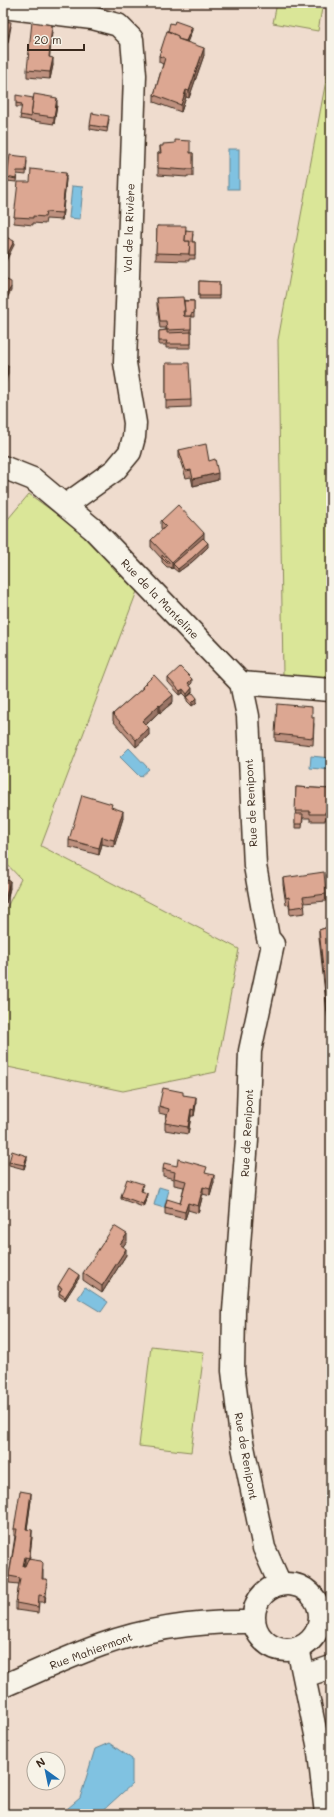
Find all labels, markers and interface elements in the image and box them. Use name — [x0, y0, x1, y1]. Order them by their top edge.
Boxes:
scale bar — [28, 26, 84, 52]
text: 20 m — [34, 31, 62, 47]
street label: Val de la Rivière — [119, 183, 138, 273]
street label: Rue de la Manteline — [118, 555, 203, 642]
street label: Rue de Renipont — [241, 758, 260, 847]
street label: Rue de Renipont — [237, 1088, 256, 1177]
street label: Rue de Renipont — [231, 1411, 262, 1501]
street label: Rue Mahiermont — [47, 1629, 134, 1672]
north arrow — [26, 1751, 66, 1791]
text: N — [33, 1754, 48, 1771]

